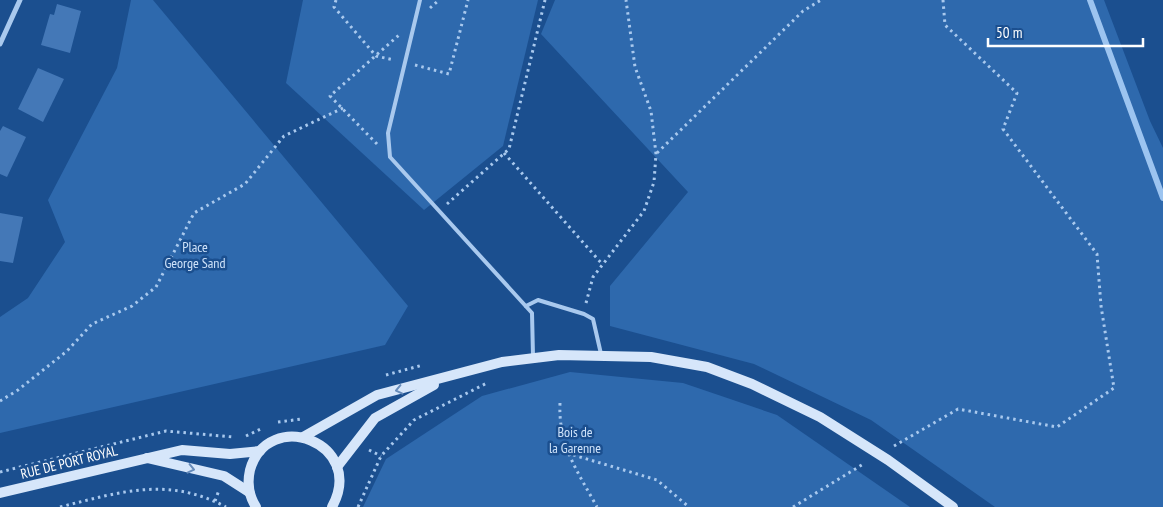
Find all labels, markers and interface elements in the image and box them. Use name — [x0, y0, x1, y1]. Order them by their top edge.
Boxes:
scale bar — [988, 15, 1143, 47]
text: 50 m — [996, 23, 1022, 42]
park label: Place George Sand — [164, 238, 226, 272]
one-way arrow — [394, 384, 403, 395]
park label: Bois de la Garenne — [549, 423, 601, 457]
street label: RUE DE PORT ROYAL — [19, 441, 120, 483]
one-way arrow — [187, 463, 196, 473]

